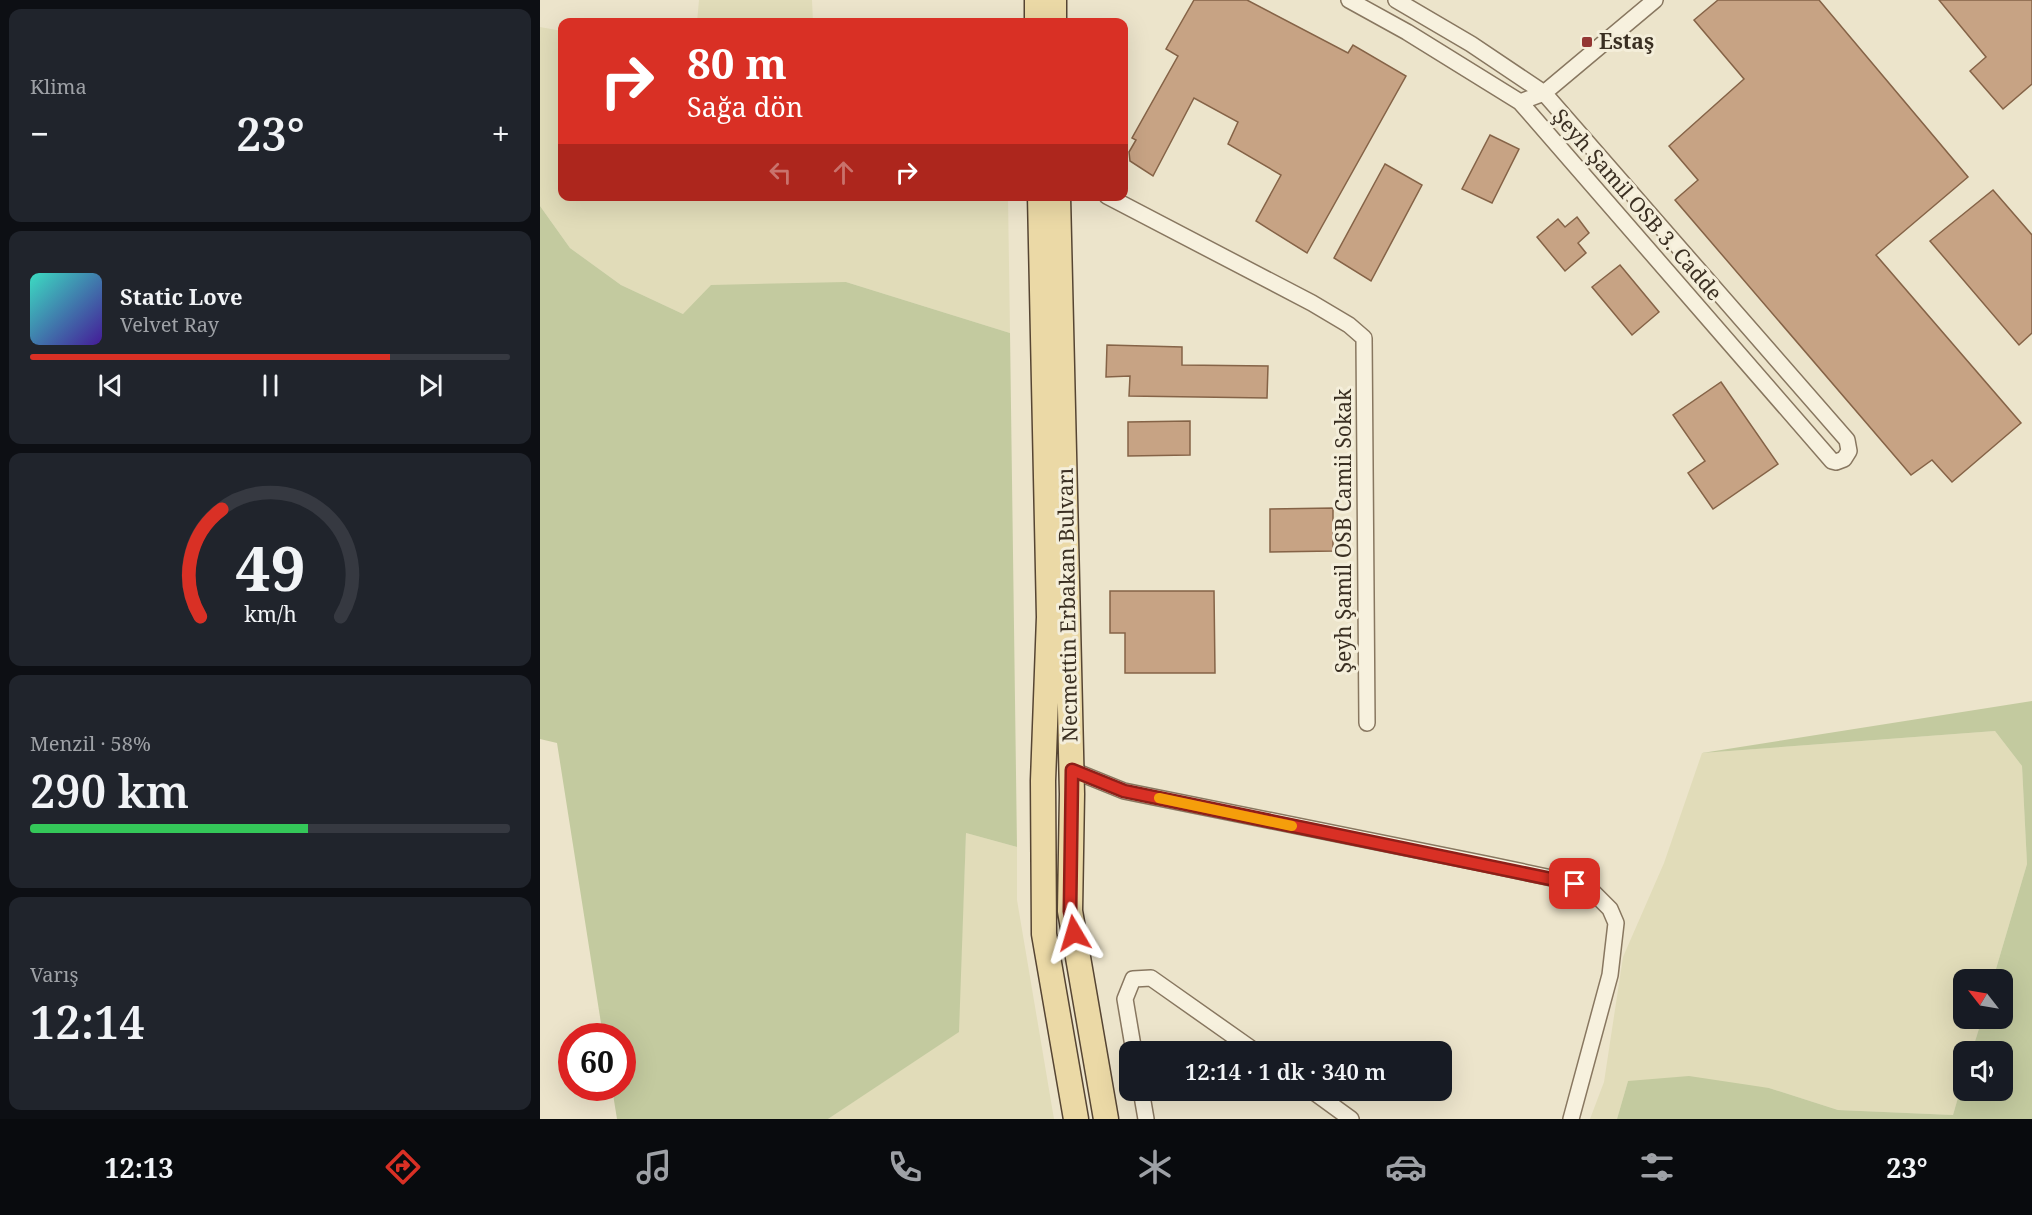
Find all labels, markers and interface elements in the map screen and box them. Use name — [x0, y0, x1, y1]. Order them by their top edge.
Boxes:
place label: Estaş — [1599, 27, 1654, 55]
text: 80 m — [687, 34, 787, 91]
marker: Estaş — [1580, 35, 1594, 49]
icon: right — [588, 42, 666, 120]
text: Klima — [30, 73, 87, 100]
text: Sağa dön — [687, 88, 803, 125]
text: 23° — [236, 103, 305, 164]
street label: Şeyh Şamil OSB 3. Cadde — [1547, 103, 1729, 306]
text: − — [30, 111, 49, 156]
text: + — [492, 111, 510, 156]
icon: left — [764, 156, 797, 189]
icon: ahead — [827, 156, 860, 189]
icon: right — [890, 156, 923, 189]
text: Static Love — [120, 281, 243, 311]
text: Velvet Ray — [120, 311, 219, 338]
icon: previous — [94, 369, 127, 402]
icon: pause — [254, 369, 287, 402]
icon: next — [414, 369, 447, 402]
street label: Şeyh Şamil OSB Camii Sokak — [1329, 388, 1357, 673]
street label: Necmettin Erbakan Bulvarı — [1051, 467, 1083, 742]
text: 49 — [235, 524, 305, 609]
text: km/h — [244, 599, 297, 628]
text: Menzil · 58% — [30, 730, 151, 757]
text: 290 km — [30, 760, 189, 821]
pin — [1549, 858, 1600, 909]
icon: arrive — [1558, 867, 1591, 900]
position arrow — [1042, 901, 1106, 965]
text: Varış — [30, 961, 78, 988]
north arrow — [1953, 969, 2013, 1029]
map controls — [1953, 969, 2013, 1101]
text: 12:14 — [30, 991, 145, 1052]
speed limit sign: 60 — [558, 1023, 636, 1101]
button: sound — [1953, 1041, 2013, 1101]
text: 12:14 · 1 dk · 340 m — [1185, 1056, 1386, 1086]
icon: directions — [382, 1146, 424, 1188]
icon: music — [633, 1146, 675, 1188]
icon: phone — [884, 1146, 926, 1188]
icon: climate — [1134, 1146, 1176, 1188]
icon: car — [1385, 1146, 1427, 1188]
icon: filters — [1636, 1146, 1678, 1188]
text: 12:13 — [104, 1149, 174, 1186]
text: 23° — [1886, 1149, 1928, 1186]

